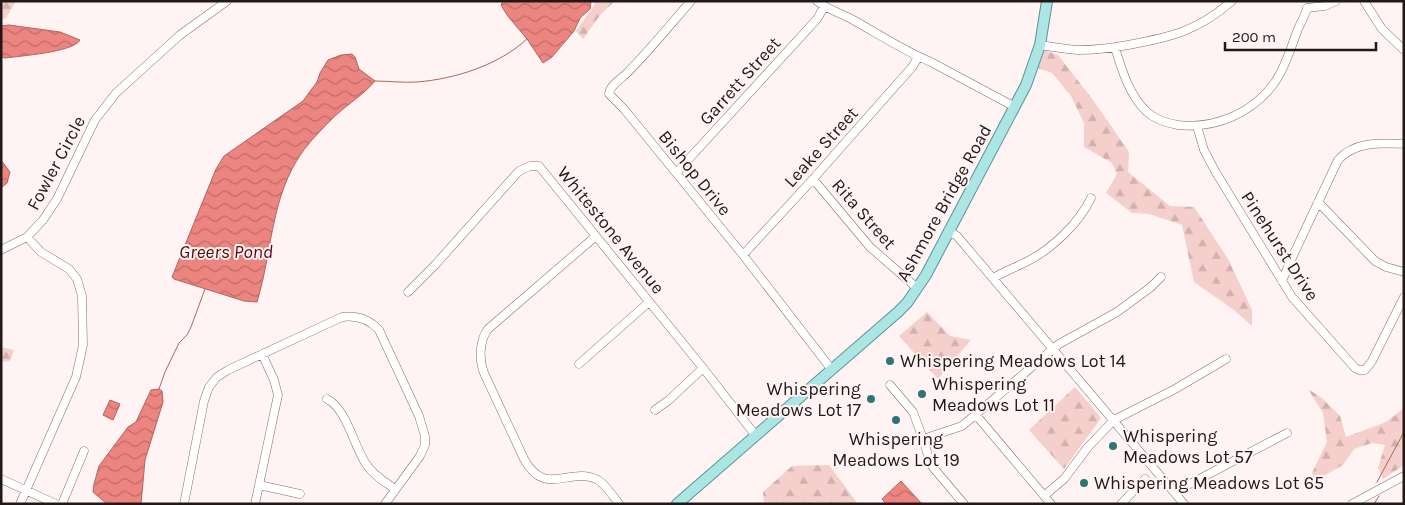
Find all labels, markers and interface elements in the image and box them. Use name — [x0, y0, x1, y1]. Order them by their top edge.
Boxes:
scale bar — [1225, 20, 1376, 52]
text: 200 m — [1232, 28, 1276, 46]
street label: Garrett Street — [695, 32, 785, 130]
street label: Leake Street — [779, 102, 863, 192]
street label: Fowler Circle — [22, 112, 90, 214]
street label: Ashmore Bridge Road — [892, 121, 996, 285]
street label: Bishop Drive — [654, 126, 736, 220]
street label: Whitestone Avenue — [553, 162, 669, 298]
street label: Rita Street — [827, 174, 901, 254]
street label: Pinehurst Drive — [1236, 187, 1324, 305]
water label: Greers Pond — [179, 241, 273, 263]
place label: Whispering Meadows Lot 14 — [900, 350, 1126, 372]
marker: Whispering Meadows Lot 14 — [884, 355, 896, 367]
place label: Whispering Meadows Lot 11 — [932, 373, 1055, 416]
place label: Whispering Meadows Lot 17 — [736, 378, 862, 421]
marker: Whispering Meadows Lot 11 — [916, 388, 928, 400]
marker: Whispering Meadows Lot 17 — [865, 393, 877, 405]
marker: Whispering Meadows Lot 19 — [890, 414, 902, 426]
place label: Whispering Meadows Lot 57 — [1123, 425, 1253, 468]
place label: Whispering Meadows Lot 19 — [832, 428, 960, 471]
marker: Whispering Meadows Lot 57 — [1107, 440, 1119, 452]
place label: Whispering Meadows Lot 65 — [1094, 472, 1324, 494]
marker: Whispering Meadows Lot 65 — [1078, 477, 1090, 489]

